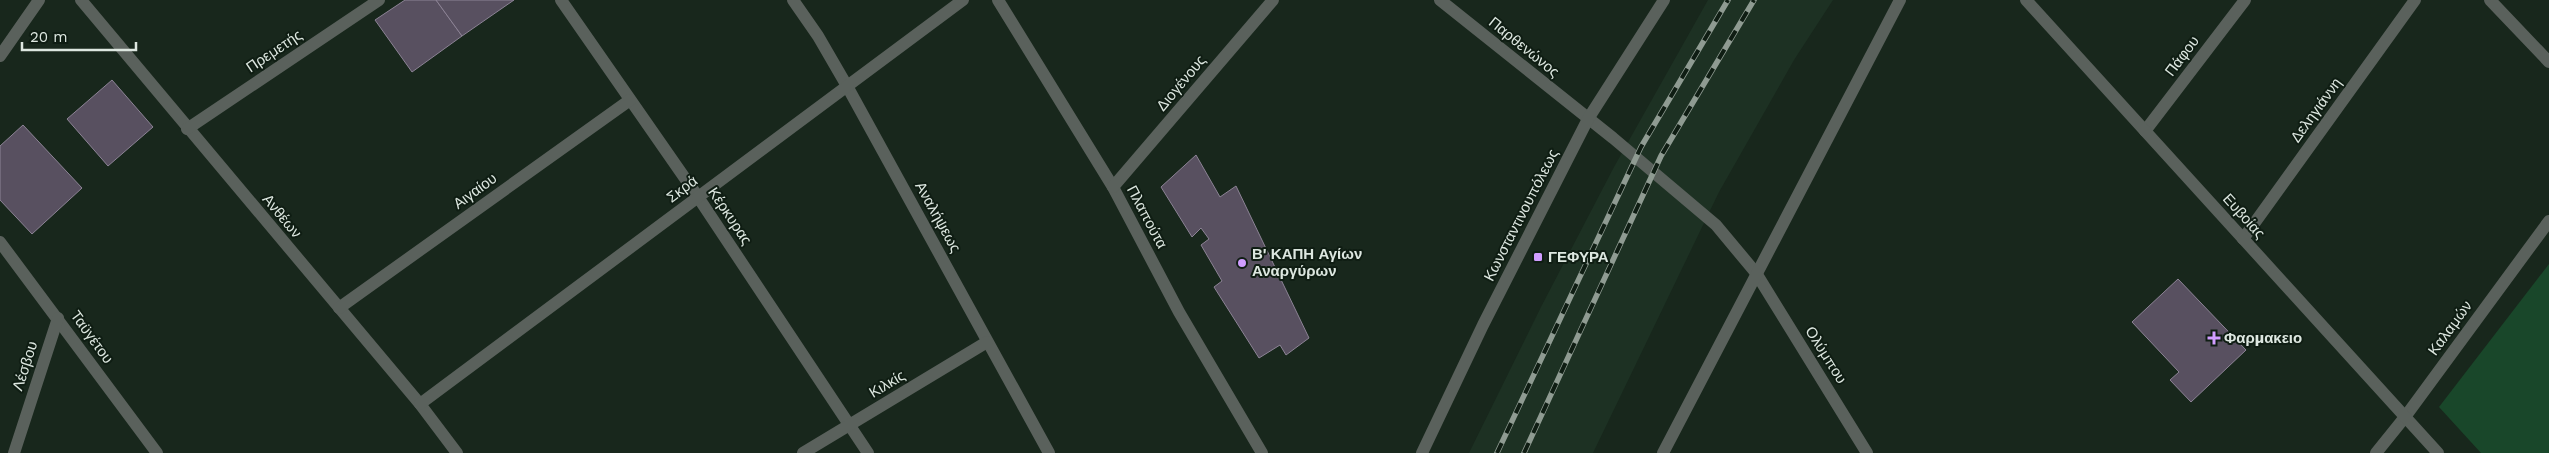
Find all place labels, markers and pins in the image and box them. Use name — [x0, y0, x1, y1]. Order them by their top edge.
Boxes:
place label: Β' ΚΑΠΗ Αγίων Αναργύρων — [1252, 245, 1362, 280]
place label: ΓΕΦΥΡΑ — [1548, 248, 1609, 266]
marker: ΓΕΦΥΡΑ — [1532, 251, 1544, 263]
marker: Β' ΚΑΠΗ Αγίων Αναργύρων — [1236, 257, 1248, 269]
place label: Φαρμακειο — [2224, 329, 2302, 347]
marker: Φαρμακειο — [2208, 332, 2220, 344]

